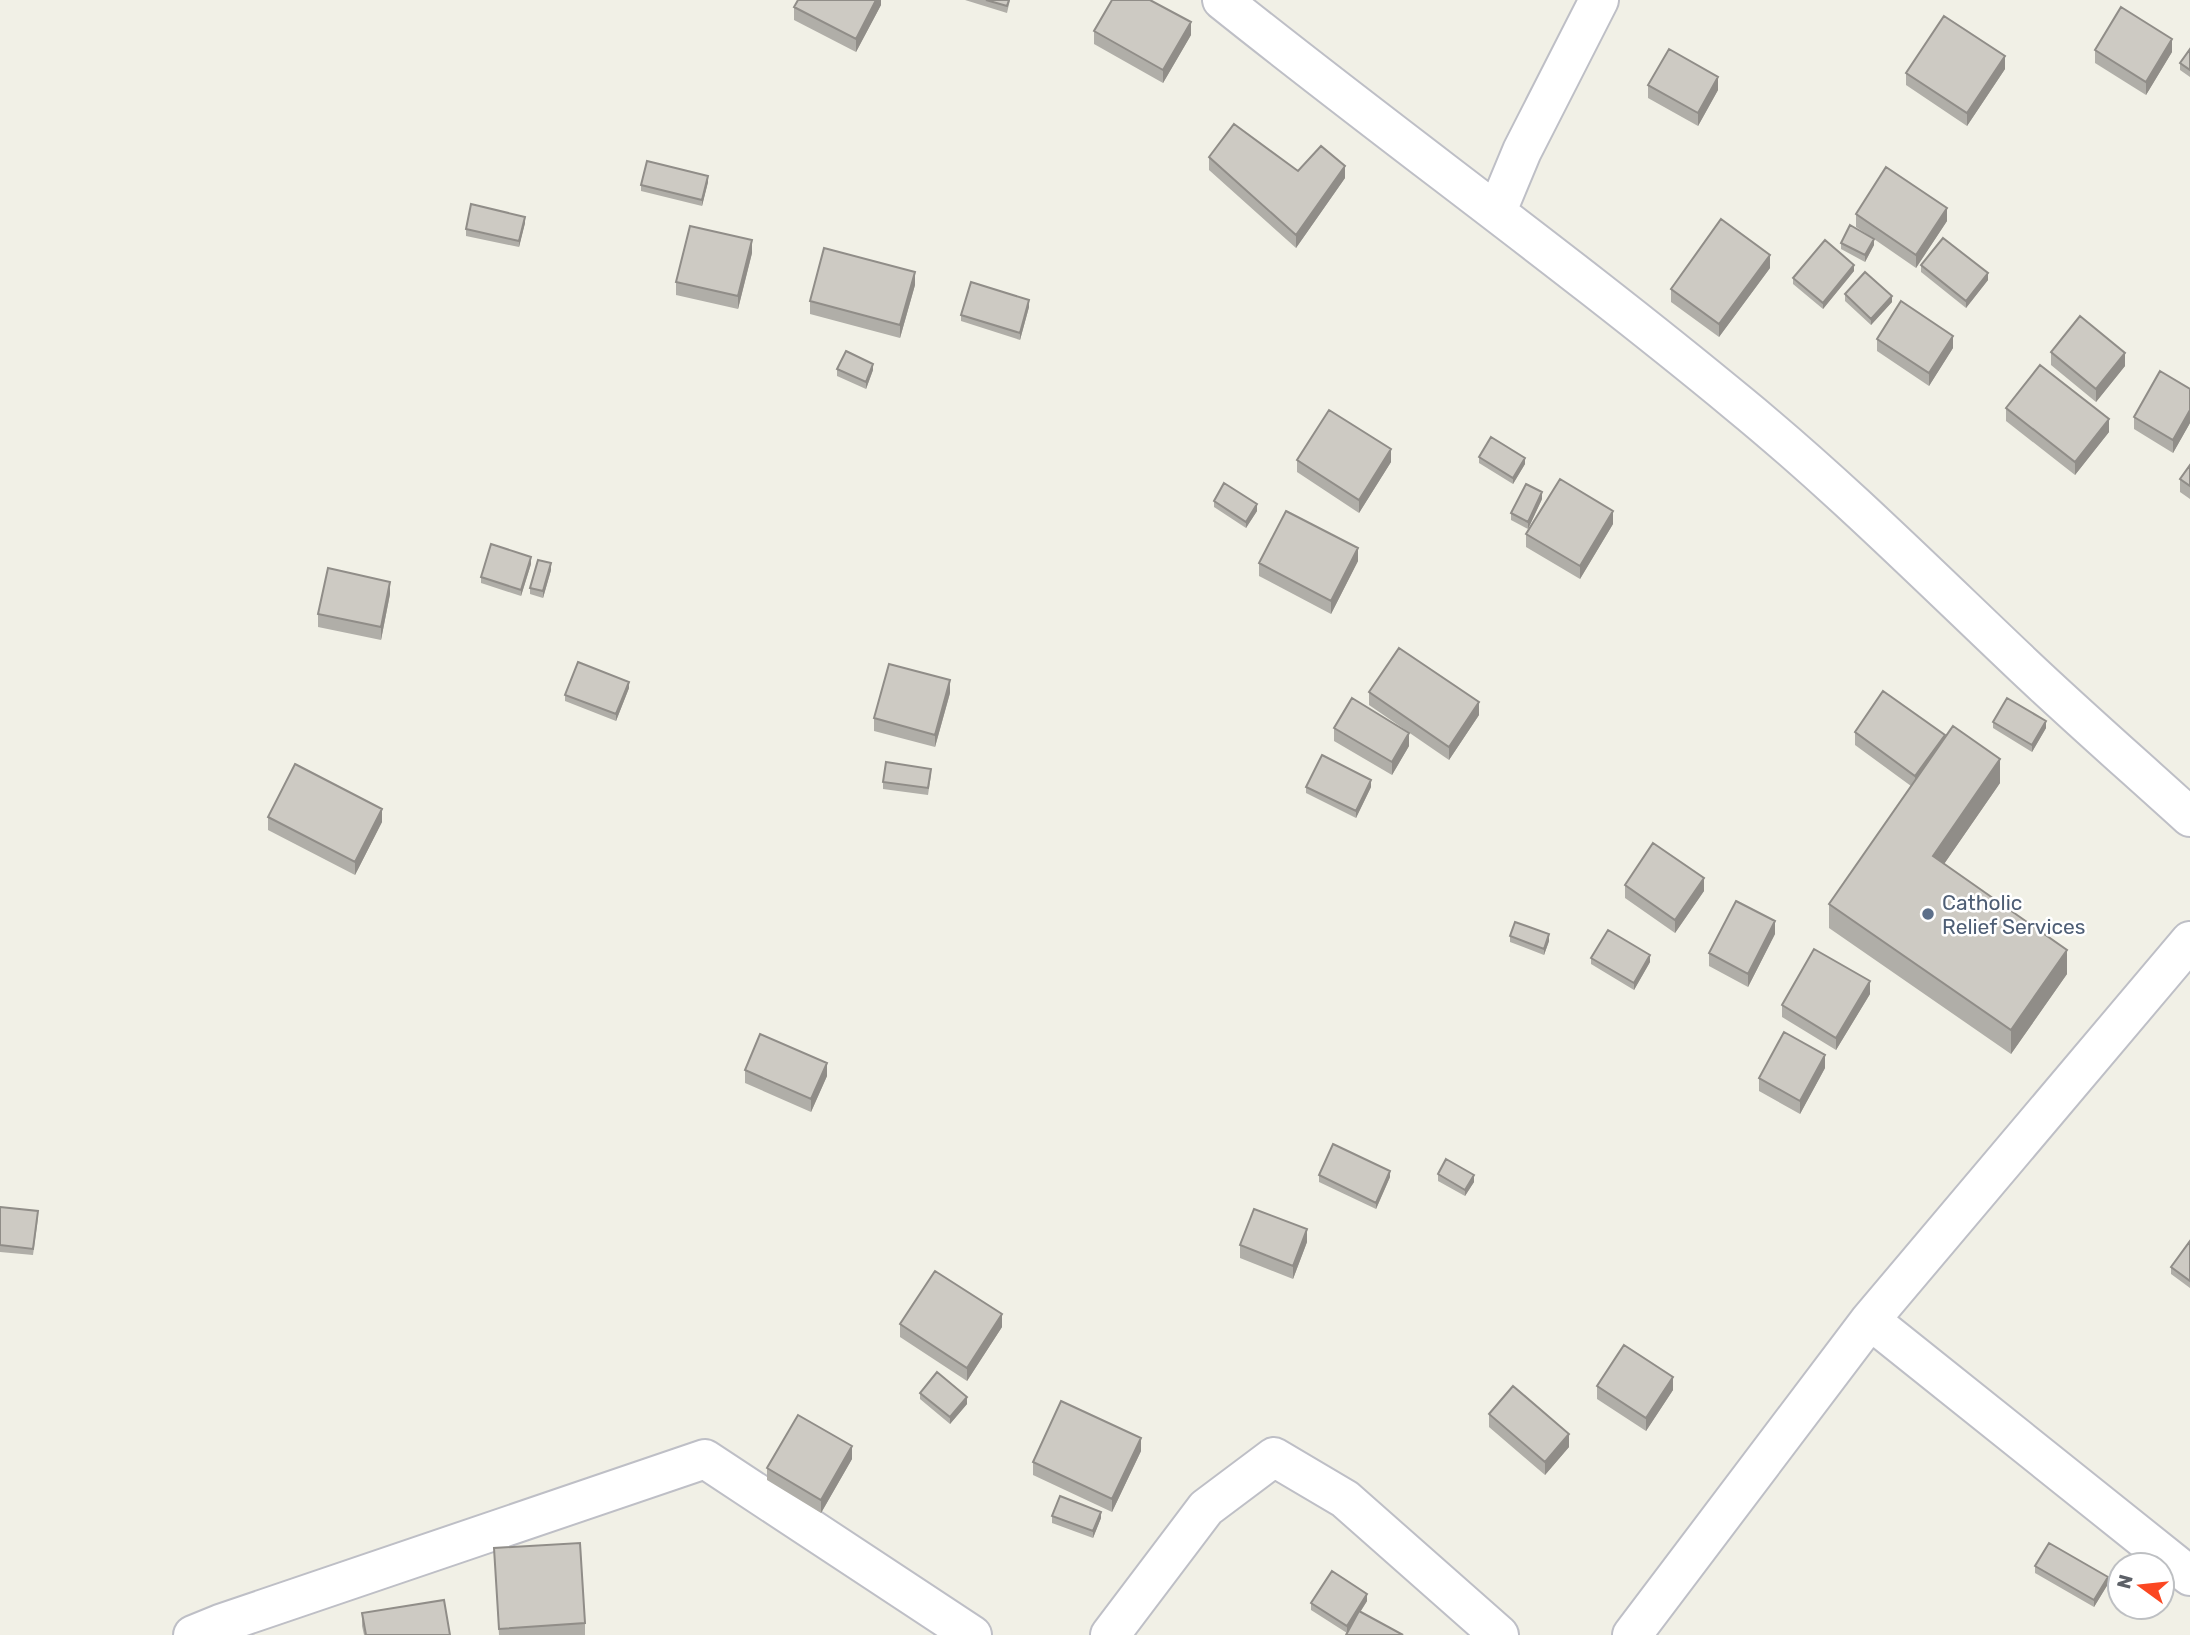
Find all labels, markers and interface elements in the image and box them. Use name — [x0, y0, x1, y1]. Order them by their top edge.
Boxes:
place label: Catholic Relief Services — [1942, 890, 2086, 939]
marker: Catholic Relief Services — [1920, 906, 1936, 922]
north arrow — [2106, 1551, 2176, 1621]
text: N — [2112, 1572, 2138, 1591]

